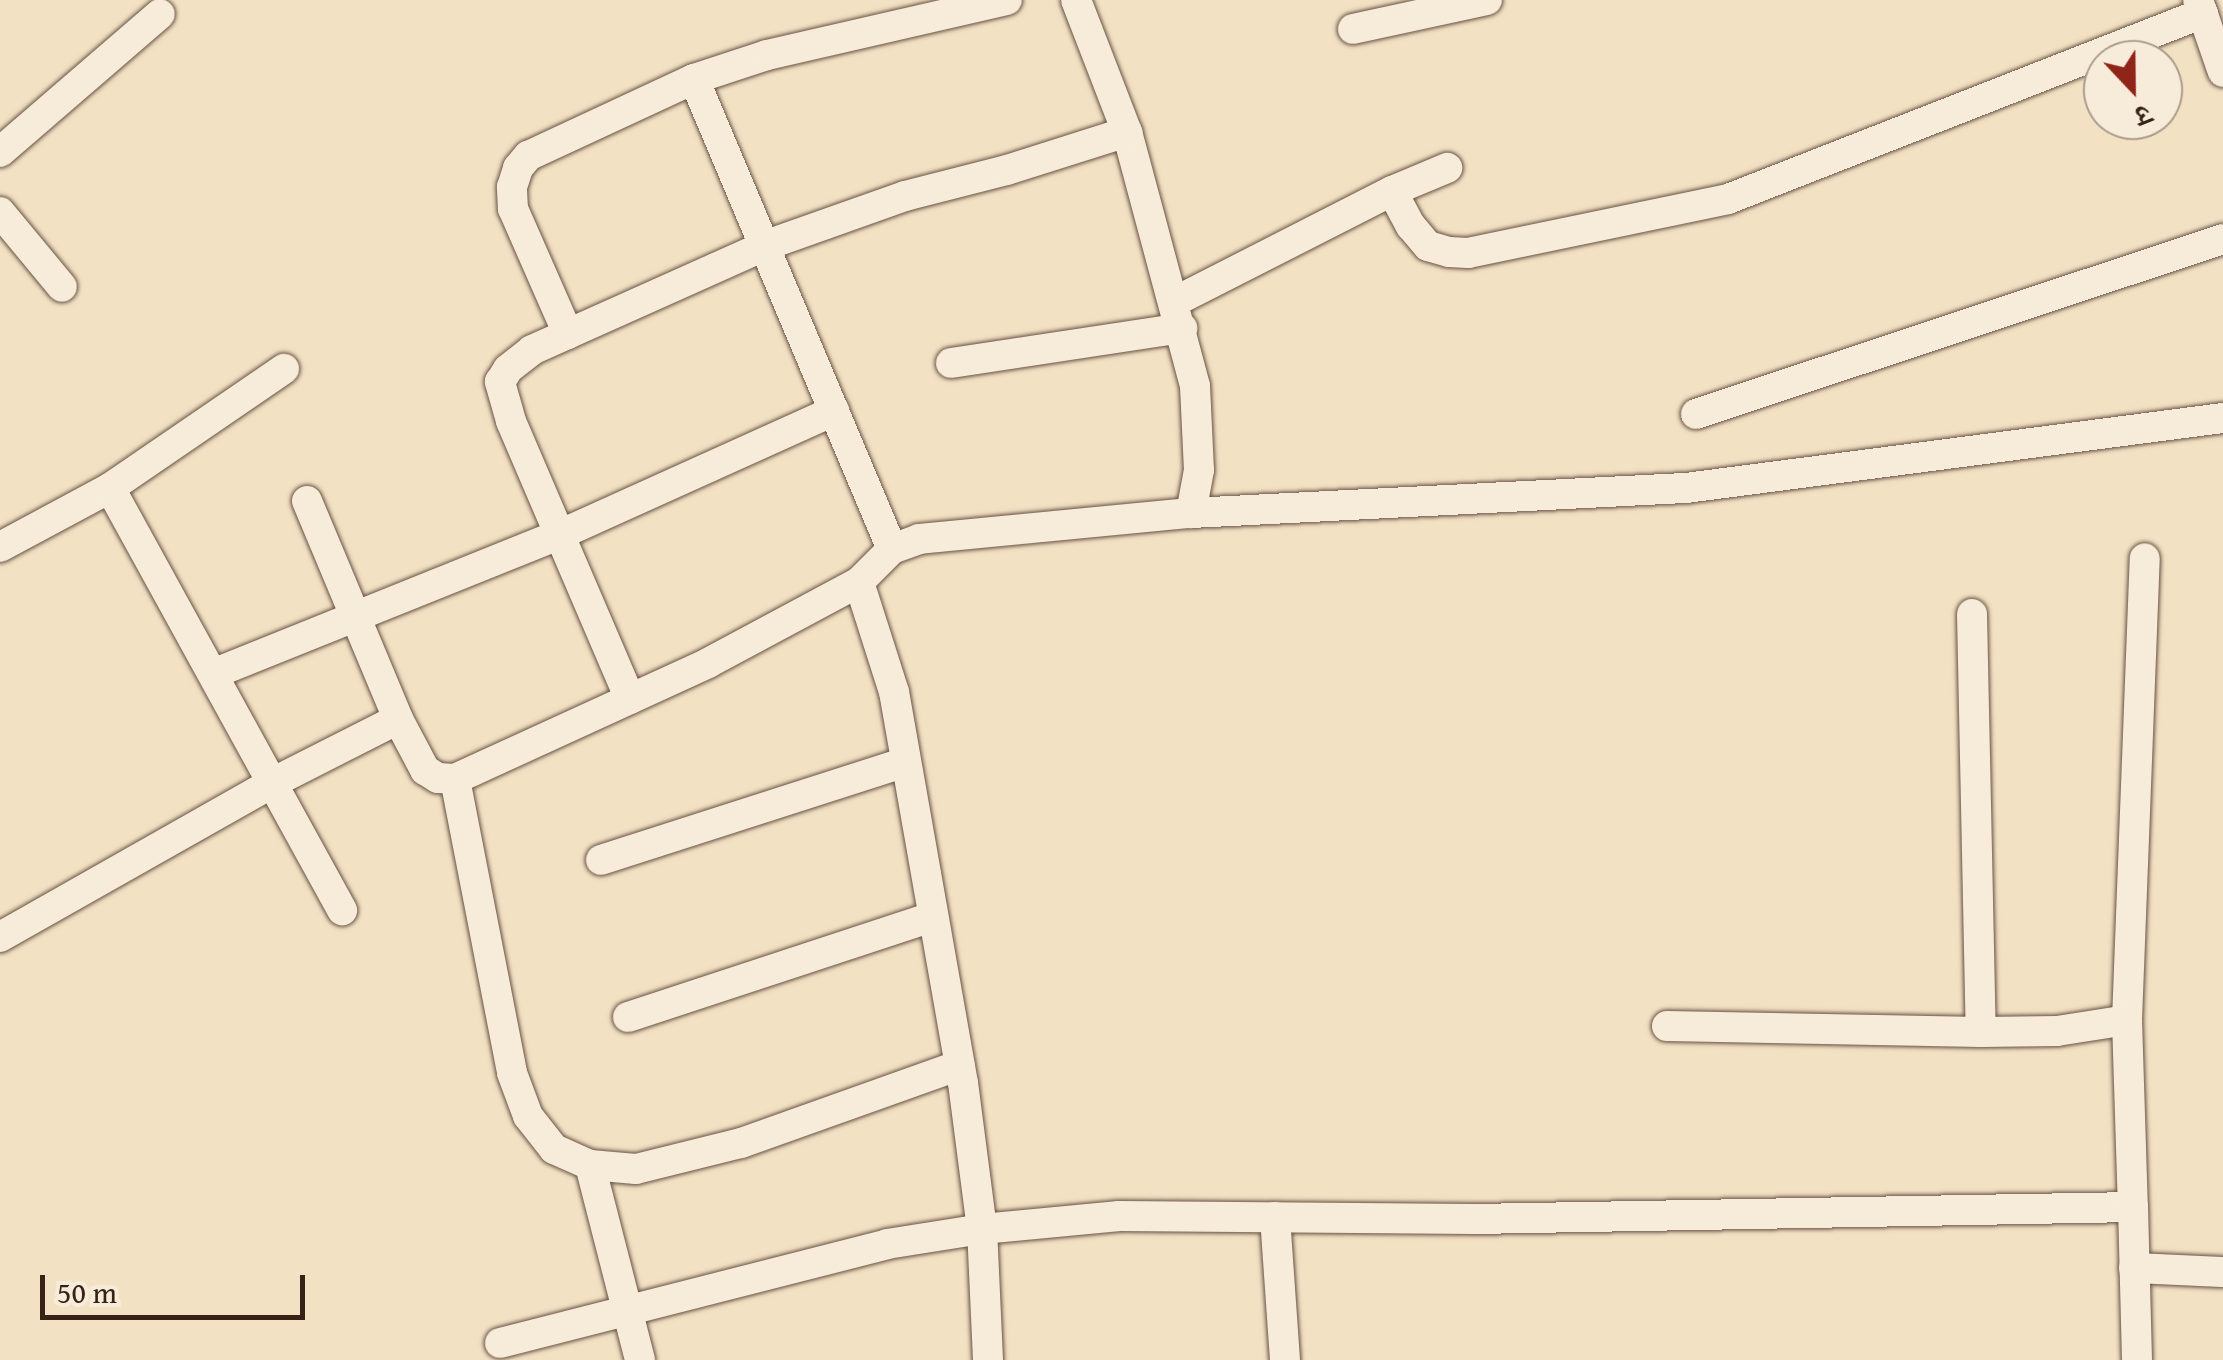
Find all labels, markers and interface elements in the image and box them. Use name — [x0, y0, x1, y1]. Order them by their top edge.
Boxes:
north arrow — [2083, 40, 2183, 140]
text: उ — [2129, 95, 2158, 138]
scale bar — [45, 1255, 310, 1317]
text: 50 m — [57, 1270, 117, 1314]

